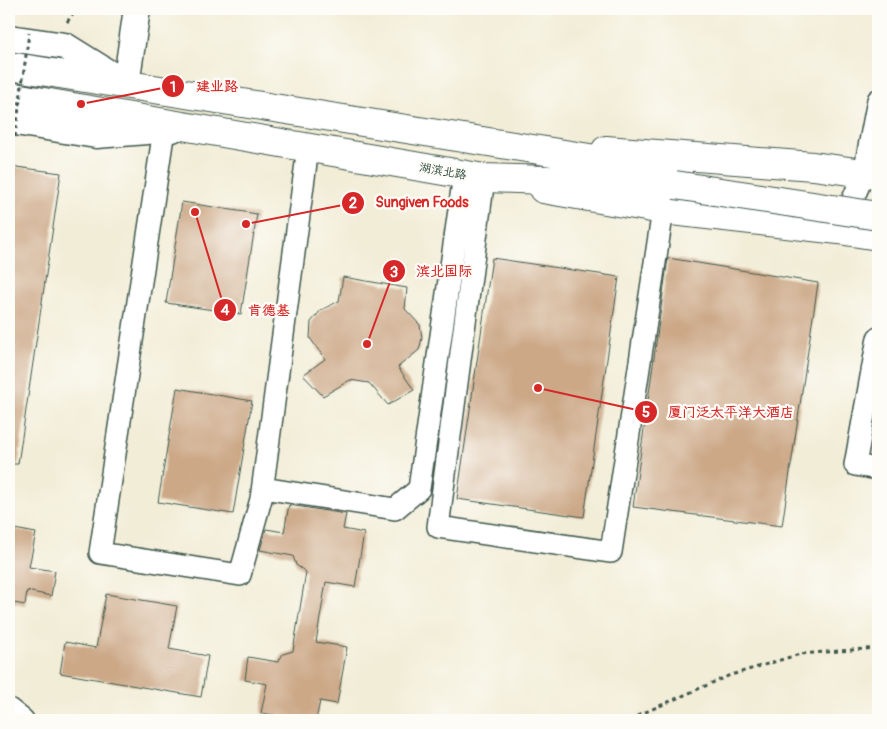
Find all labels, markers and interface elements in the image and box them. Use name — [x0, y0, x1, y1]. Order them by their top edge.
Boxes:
callout: 建业路 — [161, 72, 248, 101]
text: 1 — [170, 78, 176, 97]
text: 建业路 — [196, 78, 238, 95]
street label: 湖滨北路 — [418, 160, 468, 183]
callout: Sungiven Foods — [341, 188, 478, 217]
text: 2 — [349, 194, 357, 213]
text: Sungiven Foods — [376, 194, 469, 211]
callout: 滨北国际 — [381, 257, 482, 286]
text: 3 — [390, 263, 398, 282]
text: 滨北国际 — [416, 263, 472, 280]
callout: 肯德基 — [213, 296, 300, 325]
text: 4 — [221, 301, 230, 320]
text: 肯德基 — [248, 302, 290, 319]
callout: 厦门泛太平洋大酒店 — [633, 397, 804, 426]
text: 5 — [642, 403, 650, 422]
text: 厦门泛太平洋大酒店 — [668, 404, 794, 421]

